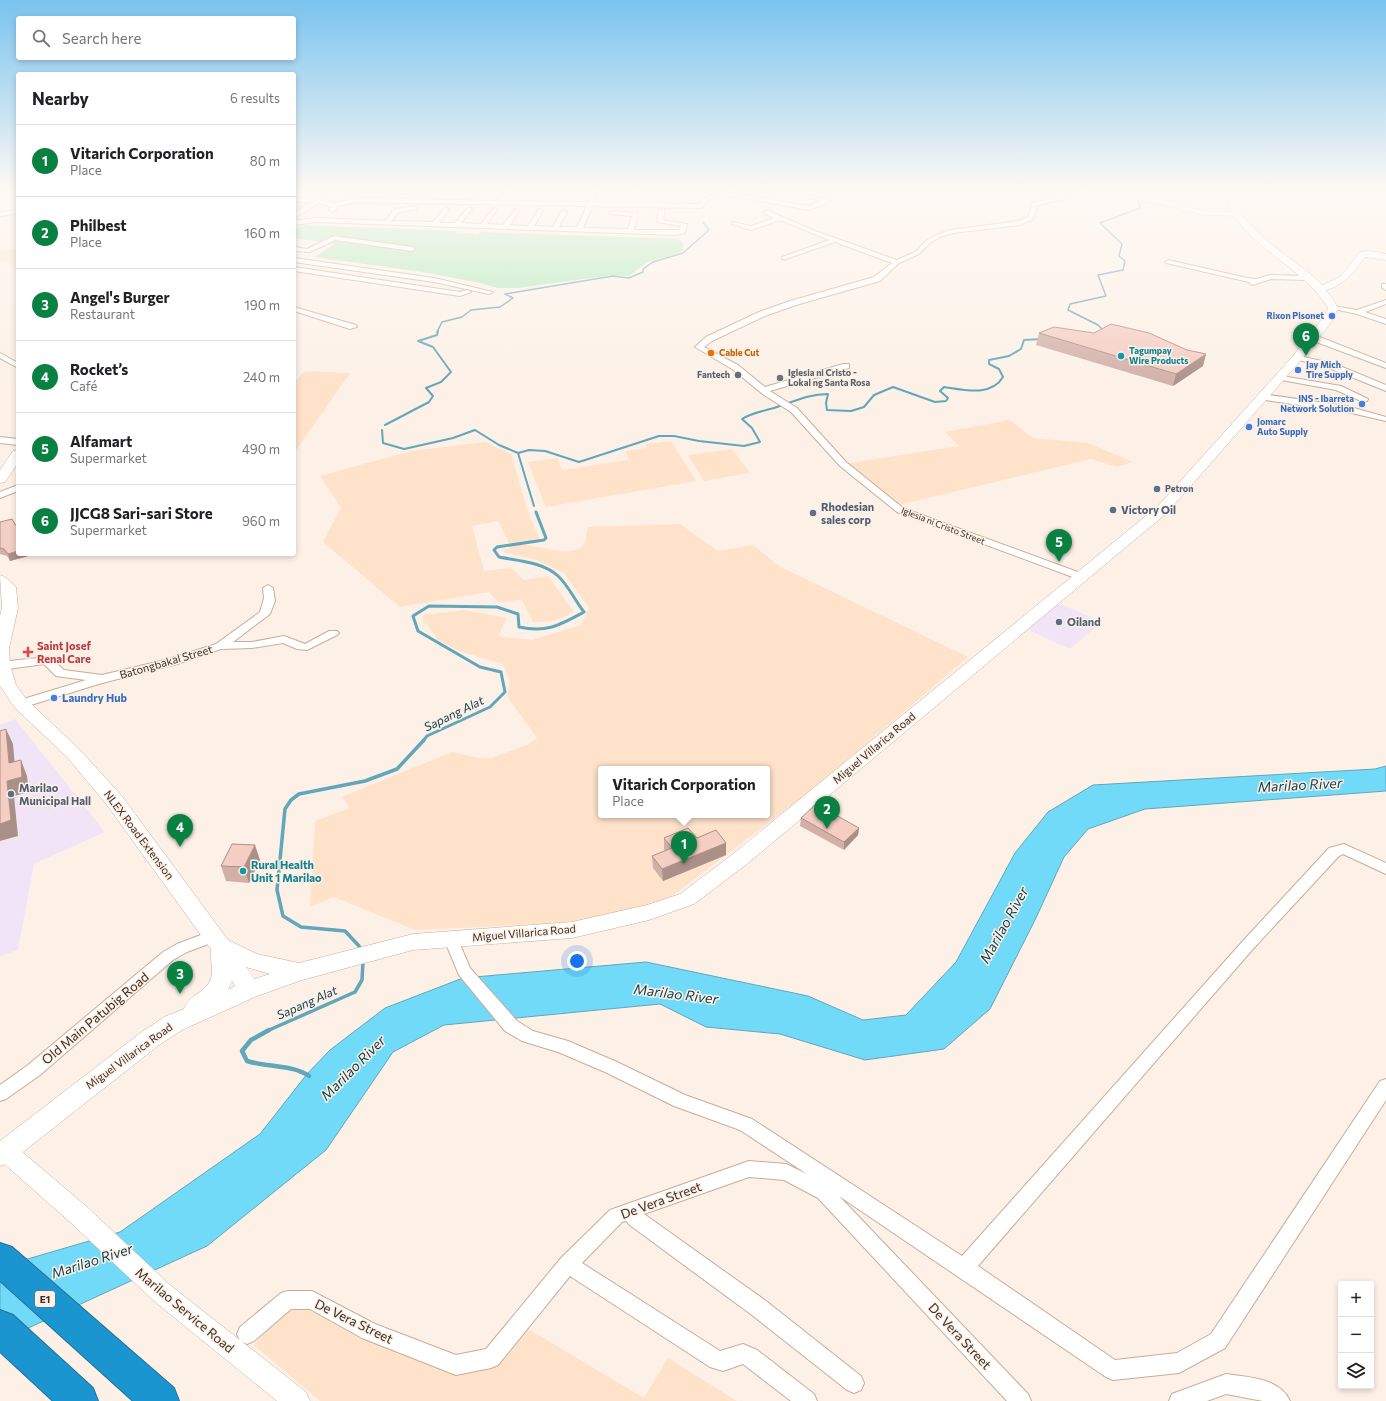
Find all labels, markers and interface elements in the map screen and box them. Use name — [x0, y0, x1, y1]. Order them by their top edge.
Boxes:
search box — [16, 16, 296, 60]
icon: search — [30, 27, 52, 49]
text: Search here — [62, 29, 141, 47]
text: Nearby — [32, 88, 89, 109]
text: 6 results — [230, 90, 280, 106]
text: Vitarich Corporation — [70, 144, 214, 162]
text: 1 — [42, 153, 48, 169]
text: 80 m — [250, 153, 280, 169]
text: Place — [70, 162, 102, 178]
text: Philbest — [70, 216, 127, 234]
text: 2 — [41, 225, 49, 241]
text: 160 m — [244, 225, 280, 241]
text: Place — [70, 234, 102, 250]
text: Angel's Burger — [70, 288, 170, 306]
text: 3 — [41, 297, 49, 313]
text: 190 m — [244, 297, 280, 313]
text: Restaurant — [70, 306, 135, 322]
place label: Rixon Pisonet — [1266, 310, 1324, 321]
marker: Rixon Pisonet — [1327, 311, 1337, 321]
pin: 6 — [1293, 323, 1319, 356]
place label: Tagumpay Wire Products — [1129, 345, 1189, 366]
place label: Cable Cut — [719, 347, 759, 358]
marker: Cable Cut — [706, 348, 716, 358]
marker: Tagumpay Wire Products — [1116, 351, 1126, 361]
place label: Jay Mich Tire Supply — [1306, 359, 1353, 380]
text: Rocket’s — [70, 360, 128, 378]
marker: Jay Mich Tire Supply — [1293, 365, 1303, 375]
place label: Iglesia ni Cristo - Lokal ng Santa Rosa — [788, 367, 871, 388]
text: 4 — [41, 369, 49, 385]
text: 240 m — [243, 369, 280, 385]
place label: Fantech — [697, 369, 730, 380]
marker: Fantech — [733, 370, 743, 380]
marker: Iglesia ni Cristo - Lokal ng Santa Rosa — [775, 373, 785, 383]
text: Café — [70, 378, 97, 394]
place label: INS - Ibarreta Network Solution — [1280, 393, 1354, 414]
marker: INS - Ibarreta Network Solution — [1357, 399, 1367, 409]
place label: Jomarc Auto Supply — [1257, 416, 1308, 437]
marker: Jomarc Auto Supply — [1244, 422, 1254, 432]
text: Alfamart — [70, 432, 132, 450]
text: 5 — [41, 441, 49, 457]
text: 490 m — [242, 441, 280, 457]
text: Supermarket — [70, 450, 147, 466]
place label: Petron — [1165, 483, 1193, 494]
marker: Petron — [1152, 484, 1162, 494]
place label: Rhodesian sales corp — [821, 500, 874, 526]
place label: Victory Oil — [1121, 503, 1176, 516]
text: JJCG8 Sari-sari Store — [70, 504, 213, 522]
street label: Iglesia ni Cristo Street — [900, 504, 987, 547]
marker: Victory Oil — [1108, 505, 1118, 515]
marker: Rhodesian sales corp — [808, 508, 818, 518]
text: 6 — [41, 513, 49, 529]
text: 960 m — [242, 513, 280, 529]
text: Supermarket — [70, 522, 147, 538]
pin: 5 — [1046, 529, 1072, 562]
place label: Oiland — [1067, 615, 1101, 628]
marker: Oiland — [1054, 617, 1064, 627]
place label: Saint Josef Renal Care — [37, 639, 91, 665]
street label: Batongbakal Street — [118, 642, 214, 681]
marker: Saint Josef Renal Care — [22, 646, 34, 658]
place label: Laundry Hub — [62, 691, 127, 704]
water label: Sapang Alat — [421, 692, 487, 734]
marker: Laundry Hub — [49, 693, 59, 703]
street label: Miguel Villarica Road — [830, 709, 918, 786]
popup — [598, 766, 770, 818]
water label: Marilao River — [1257, 774, 1343, 795]
text: Vitarich Corporation — [612, 775, 756, 793]
place label: Marilao Municipal Hall — [19, 781, 91, 807]
street label: NLEX Road Extension — [102, 788, 177, 882]
marker: Marilao Municipal Hall — [6, 789, 16, 799]
text: Place — [612, 793, 644, 809]
pin: 2 — [814, 796, 840, 829]
pin: 4 — [167, 814, 193, 847]
pin: 1 — [671, 831, 697, 864]
place label: Rural Health Unit 1 Marilao — [251, 858, 322, 884]
marker: Rural Health Unit 1 Marilao — [238, 866, 248, 876]
water label: Marilao River — [976, 883, 1032, 966]
street label: Miguel Villarica Road — [472, 921, 576, 944]
your location — [567, 951, 587, 971]
pin: 3 — [167, 961, 193, 994]
street label: Old Main Patubig Road — [38, 969, 152, 1067]
water label: Marilao River — [633, 980, 720, 1007]
water label: Sapang Alat — [274, 982, 340, 1022]
street label: Miguel Villarica Road — [83, 1020, 175, 1091]
water label: Marilao River — [317, 1031, 389, 1104]
street label: De Vera Street — [618, 1178, 704, 1222]
water label: Marilao River — [49, 1239, 135, 1282]
street label: Marilao Service Road — [132, 1264, 238, 1356]
map controls — [1338, 1281, 1374, 1389]
button: + — [1338, 1281, 1374, 1317]
road number: E1 — [35, 1291, 55, 1307]
street label: De Vera Street — [312, 1295, 396, 1347]
street label: De Vera Street — [925, 1300, 995, 1372]
button: − — [1338, 1317, 1374, 1353]
button: layers — [1338, 1353, 1374, 1389]

